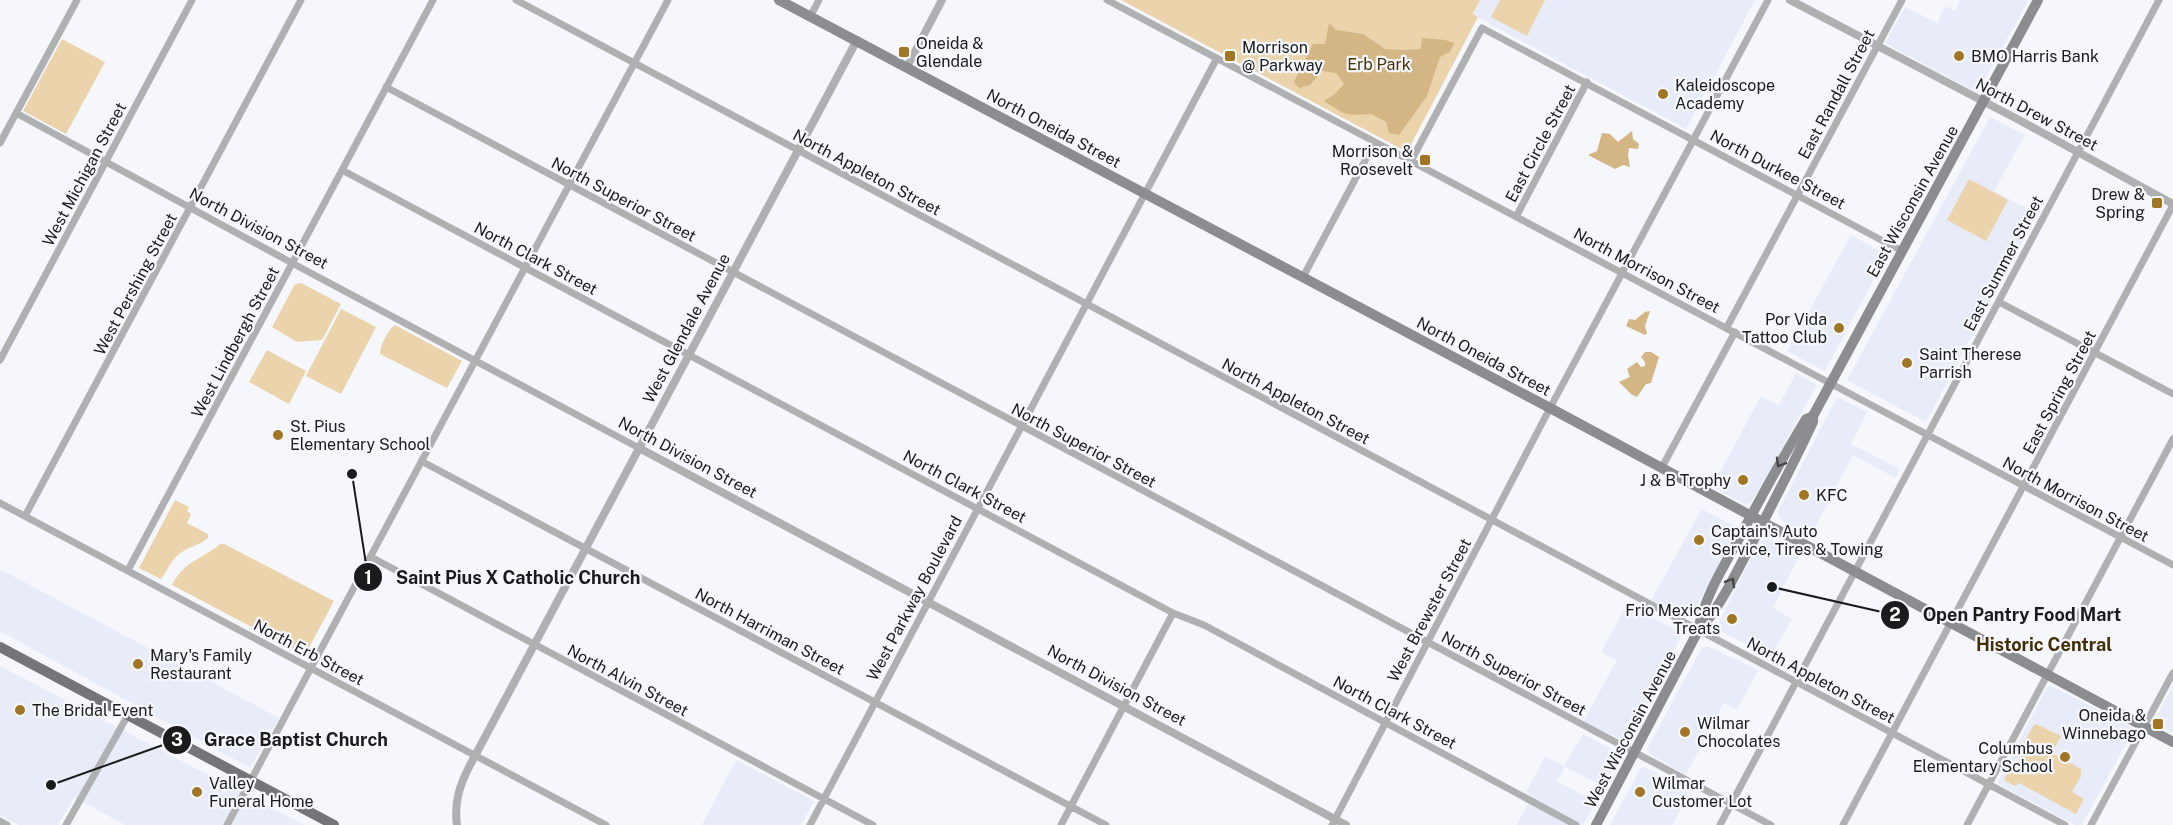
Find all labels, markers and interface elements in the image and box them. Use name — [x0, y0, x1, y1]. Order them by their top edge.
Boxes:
street label: East Randall Street — [1794, 26, 1879, 162]
place label: Oneida & Glendale — [916, 34, 984, 71]
place label: Morrison @ Parkway — [1242, 38, 1323, 75]
marker: Oneida & Glendale — [897, 45, 911, 59]
place label: BMO Harris Bank — [1971, 47, 2099, 66]
marker: Morrison @ Parkway — [1223, 49, 1237, 63]
marker: BMO Harris Bank — [1952, 49, 1966, 63]
park label: Erb Park — [1347, 55, 1411, 74]
street label: North Drew Street — [1972, 74, 2101, 155]
place label: Kaleidoscope Academy — [1675, 76, 1775, 113]
street label: East Circle Street — [1501, 81, 1579, 205]
street label: North Oneida Street — [983, 85, 1124, 172]
marker: Kaleidoscope Academy — [1656, 87, 1670, 101]
street label: West Michigan Street — [39, 99, 130, 249]
street label: East Wisconsin Avenue — [1863, 122, 1962, 280]
street label: North Appleton Street — [790, 125, 944, 220]
street label: North Durkee Street — [1707, 126, 1849, 213]
place label: Morrison & Roosevelt — [1332, 142, 1413, 179]
street label: North Superior Street — [548, 153, 699, 246]
marker: Morrison & Roosevelt — [1418, 153, 1432, 167]
street label: North Division Street — [186, 184, 331, 273]
place label: Drew & Spring — [2091, 185, 2145, 222]
street label: East Summer Street — [1960, 192, 2047, 334]
marker: Drew & Spring — [2150, 196, 2164, 210]
street label: West Pershing Street — [90, 210, 181, 358]
street label: North Clark Street — [471, 218, 601, 299]
street label: North Morrison Street — [1570, 224, 1723, 317]
street label: West Glendale Avenue — [639, 250, 734, 406]
street label: West Lindbergh Street — [188, 264, 283, 421]
place label: Por Vida Tattoo Club — [1742, 310, 1827, 347]
street label: North Oneida Street — [1413, 313, 1554, 400]
marker: Por Vida Tattoo Club — [1832, 321, 1846, 335]
street label: East Spring Street — [2019, 327, 2100, 457]
place label: Saint Therese Parrish — [1919, 345, 2022, 382]
street label: North Appleton Street — [1219, 354, 1373, 449]
marker: Saint Therese Parrish — [1900, 356, 1914, 370]
street label: North Superior Street — [1008, 399, 1159, 492]
street label: North Division Street — [615, 413, 760, 502]
place label: St. Pius Elementary School — [290, 417, 431, 454]
marker: St. Pius Elementary School — [271, 428, 285, 442]
street label: North Clark Street — [900, 446, 1030, 527]
street label: North Morrison Street — [1999, 453, 2152, 546]
one-way arrow — [1775, 457, 1787, 467]
place label: J & B Trophy — [1640, 471, 1731, 490]
marker: J & B Trophy — [1736, 473, 1750, 487]
place label: KFC — [1816, 486, 1847, 505]
marker: KFC — [1797, 488, 1811, 502]
street label: West Parkway Boulevard — [863, 512, 966, 684]
place label: Captain's Auto Service, Tires & Towing — [1711, 522, 1884, 559]
marker: Captain's Auto Service, Tires & Towing — [1692, 533, 1706, 547]
street label: West Brewster Street — [1384, 535, 1475, 685]
callout: Saint Pius X Catholic Church — [353, 559, 652, 595]
text: 1 — [364, 567, 372, 588]
text: Saint Pius X Catholic Church — [396, 567, 640, 588]
one-way arrow — [1723, 578, 1735, 588]
street label: North Harriman Street — [692, 584, 848, 679]
callout: Open Pantry Food Mart — [1880, 597, 2133, 633]
place label: Frio Mexican Treats — [1625, 601, 1720, 638]
text: 2 — [1889, 604, 1901, 625]
text: Open Pantry Food Mart — [1923, 604, 2121, 625]
marker: Frio Mexican Treats — [1725, 612, 1739, 626]
street label: North Erb Street — [250, 615, 367, 690]
street label: North Superior Street — [1438, 627, 1589, 720]
street label: North Appleton Street — [1744, 633, 1898, 728]
district label: Historic Central — [1976, 634, 2112, 655]
street label: North Alvin Street — [564, 641, 691, 720]
street label: North Division Street — [1044, 641, 1189, 730]
place label: Mary's Family Restaurant — [150, 646, 252, 683]
street label: West Wisconsin Avenue — [1581, 647, 1680, 811]
marker: Mary's Family Restaurant — [131, 657, 145, 671]
street label: North Clark Street — [1330, 672, 1460, 753]
place label: The Bridal Event — [32, 701, 153, 720]
marker: The Bridal Event — [13, 703, 27, 717]
place label: Oneida & Winnebago — [2062, 706, 2146, 743]
place label: Wilmar Chocolates — [1697, 714, 1780, 751]
marker: Oneida & Winnebago — [2151, 717, 2165, 731]
callout: Grace Baptist Church — [162, 722, 400, 758]
marker: Wilmar Chocolates — [1678, 725, 1692, 739]
text: 3 — [171, 729, 183, 750]
text: Grace Baptist Church — [204, 729, 388, 750]
place label: Columbus Elementary School — [1913, 739, 2053, 776]
marker: Columbus Elementary School — [2058, 750, 2072, 764]
place label: Valley Funeral Home — [209, 774, 314, 811]
place label: Wilmar Customer Lot — [1652, 774, 1752, 811]
marker: Valley Funeral Home — [190, 785, 204, 799]
marker: Wilmar Customer Lot — [1633, 785, 1647, 799]

